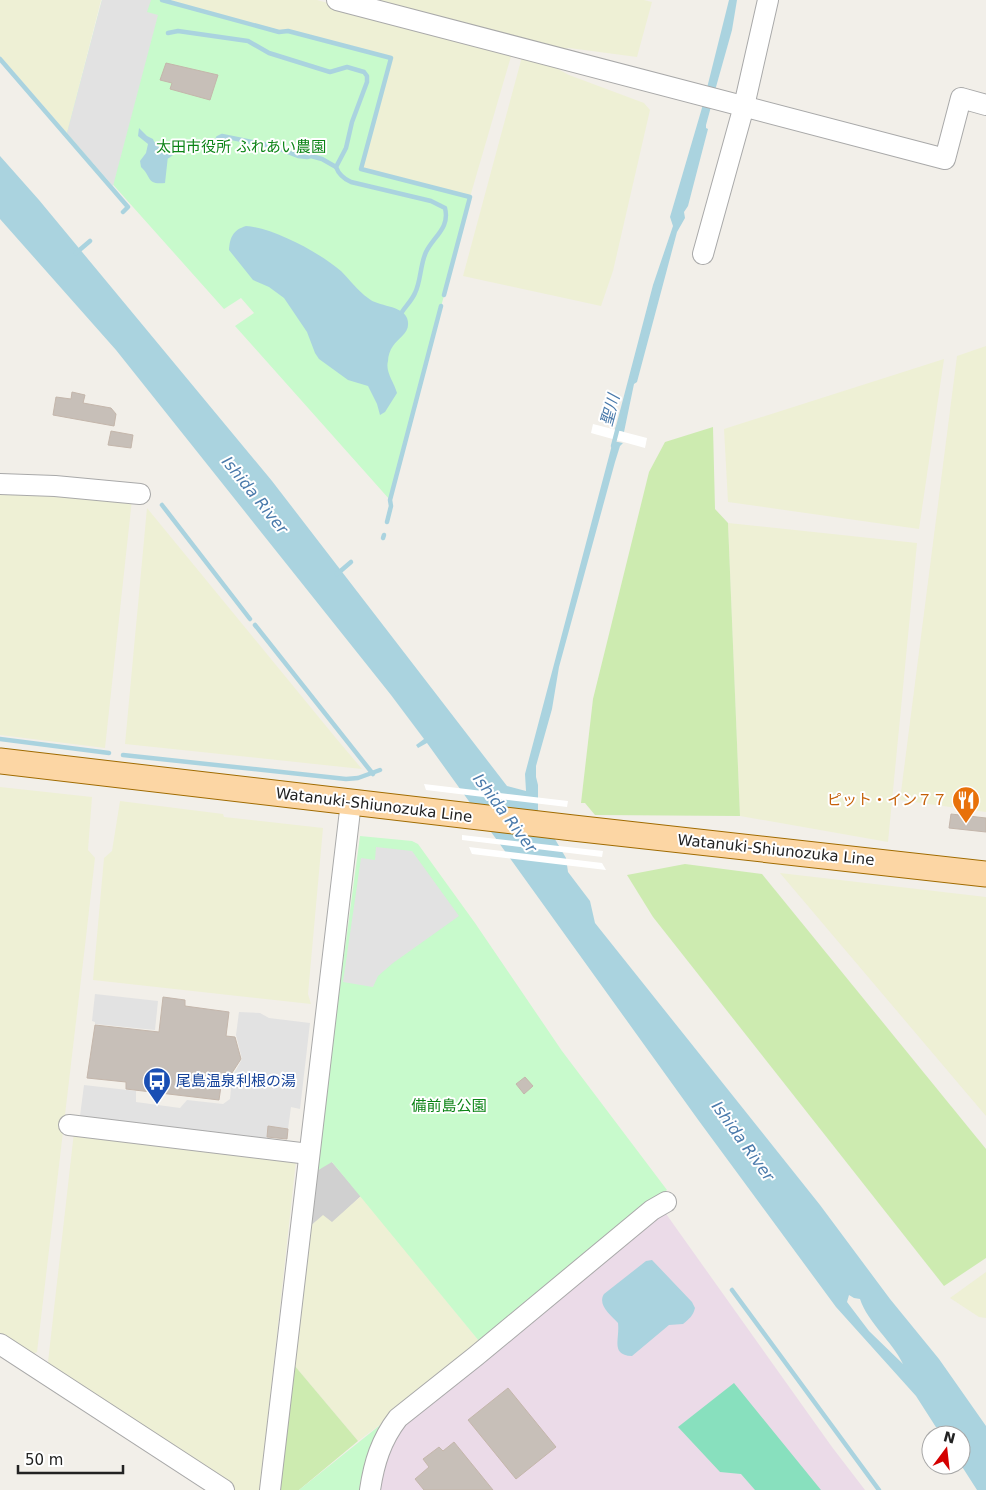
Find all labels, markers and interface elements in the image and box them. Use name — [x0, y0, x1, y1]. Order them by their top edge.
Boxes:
park label: 太田市役所 ふれあい農園 — [156, 138, 326, 156]
water label: 聖川 — [597, 390, 624, 428]
water label: Ishida River — [218, 452, 293, 539]
water label: Ishida River — [469, 770, 542, 857]
street label: Watanuki-Shiunozuka Line — [275, 784, 473, 826]
restaurant icon: ピット・イン７７ — [951, 785, 981, 824]
place label: ピット・イン７７ — [827, 791, 947, 809]
street label: Watanuki-Shiunozuka Line — [677, 831, 875, 869]
bus stop icon: 尾島温泉利根の湯 — [142, 1066, 172, 1105]
place label: 尾島温泉利根の湯 — [176, 1072, 296, 1090]
park label: 備前島公園 — [411, 1097, 487, 1115]
water label: Ishida River — [708, 1097, 779, 1186]
north arrow — [921, 1425, 971, 1475]
text: N — [942, 1428, 957, 1447]
scale bar — [18, 1442, 122, 1474]
text: 50 m — [25, 1451, 63, 1469]

